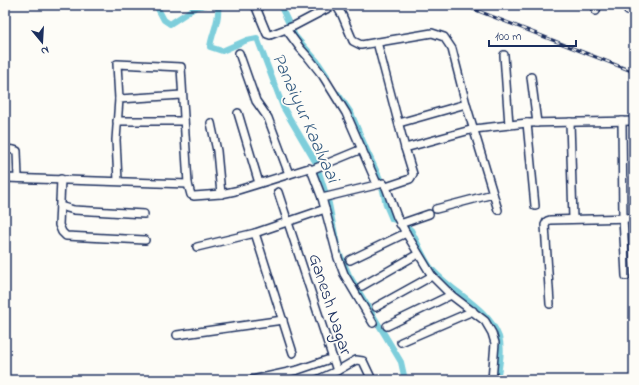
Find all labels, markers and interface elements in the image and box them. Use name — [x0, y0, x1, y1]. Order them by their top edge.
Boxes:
north arrow — [22, 22, 62, 62]
scale bar — [489, 22, 576, 48]
text: 100 m — [495, 28, 522, 46]
text: N — [39, 42, 51, 59]
water label: Panaiyur Kaalvaai — [264, 49, 346, 189]
street label: Ganesh Nagar — [299, 250, 358, 359]

